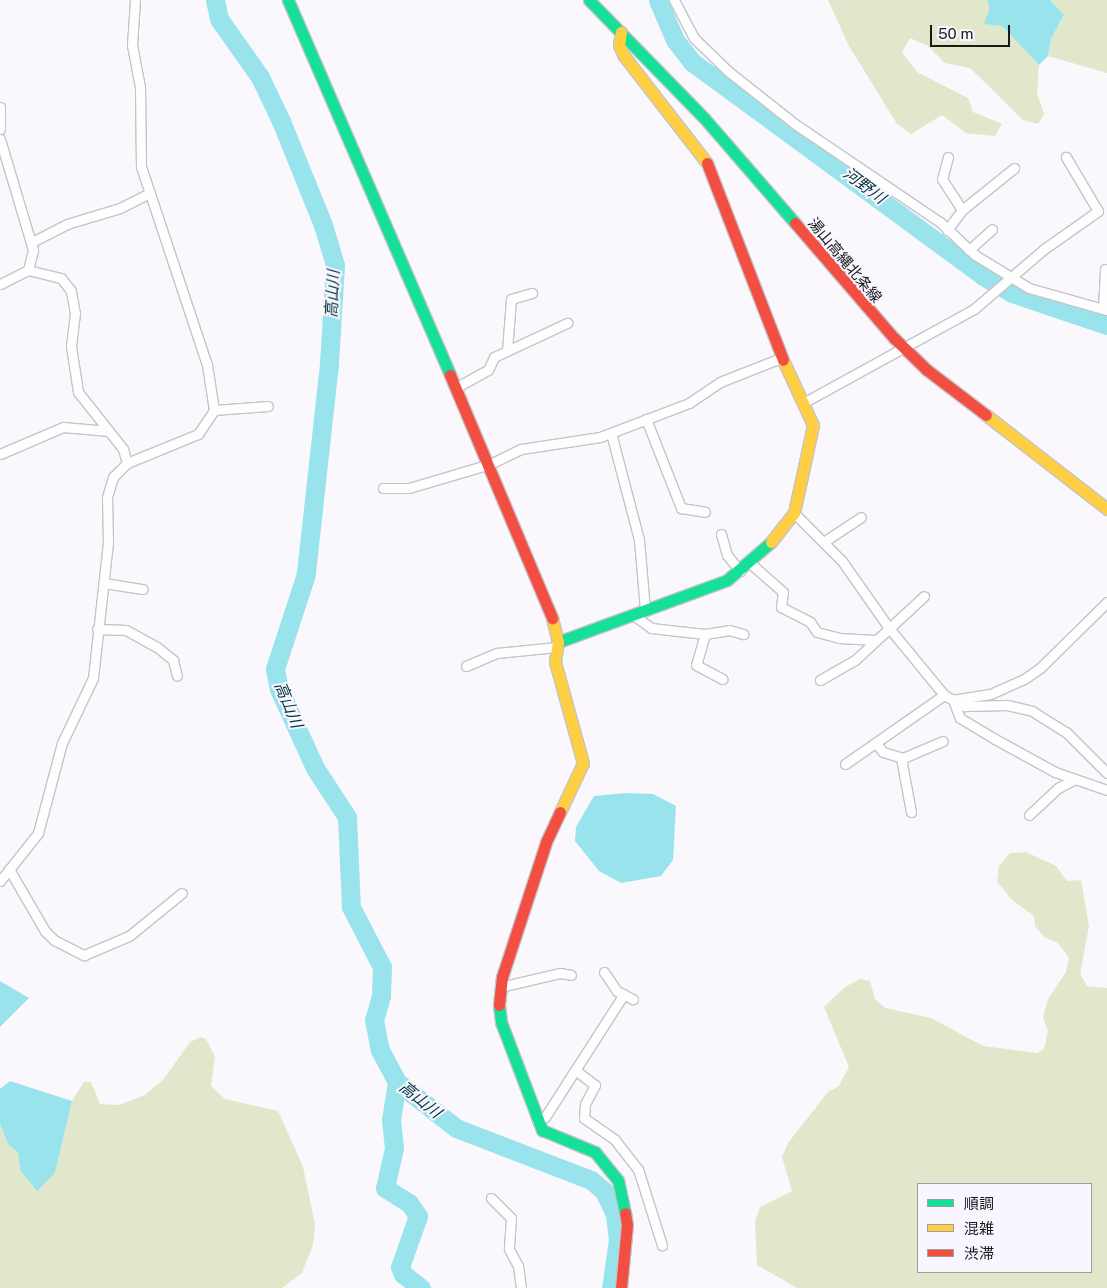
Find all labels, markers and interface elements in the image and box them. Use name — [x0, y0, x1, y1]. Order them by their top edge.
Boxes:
scale bar — [932, 15, 1012, 47]
text: 50 m — [938, 25, 973, 42]
water label: 河野川 — [839, 164, 889, 208]
street label: 湯山高縄北条線 — [804, 214, 886, 306]
water label: 高山川 — [322, 270, 344, 318]
water label: 高山川 — [270, 679, 306, 731]
water label: 高山川 — [395, 1077, 445, 1123]
legend — [917, 1183, 1092, 1273]
text: 順調 — [964, 1195, 994, 1212]
text: 混雑 — [964, 1220, 994, 1237]
text: 渋滞 — [964, 1245, 994, 1262]

